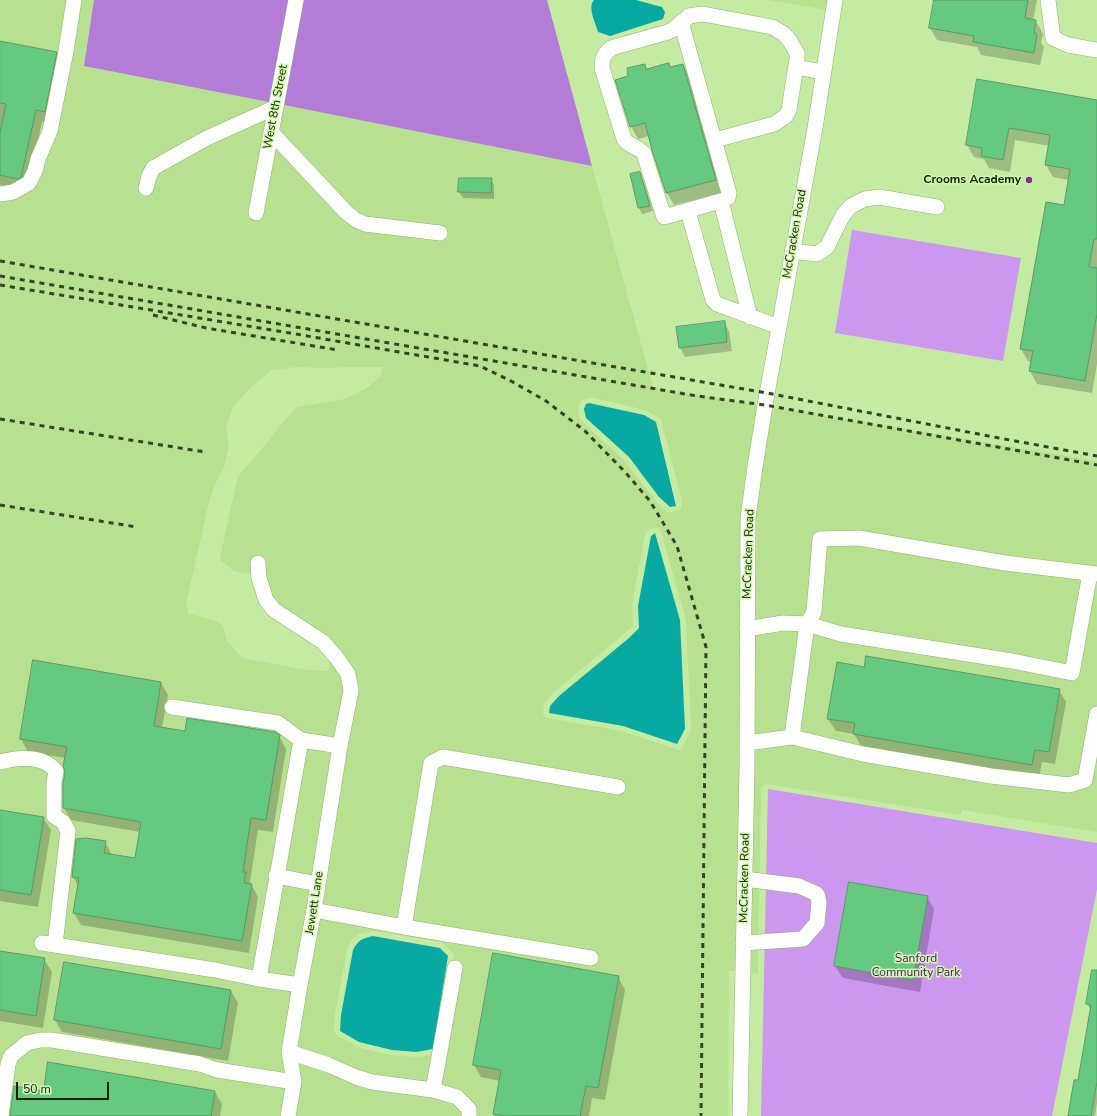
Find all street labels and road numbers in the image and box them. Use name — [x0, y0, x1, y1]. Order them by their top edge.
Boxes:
street label: West 8th Street — [261, 63, 291, 151]
street label: McCracken Road — [780, 188, 810, 280]
street label: McCracken Road — [740, 509, 758, 599]
street label: McCracken Road — [737, 833, 753, 923]
street label: Jewett Lane — [303, 870, 327, 936]

